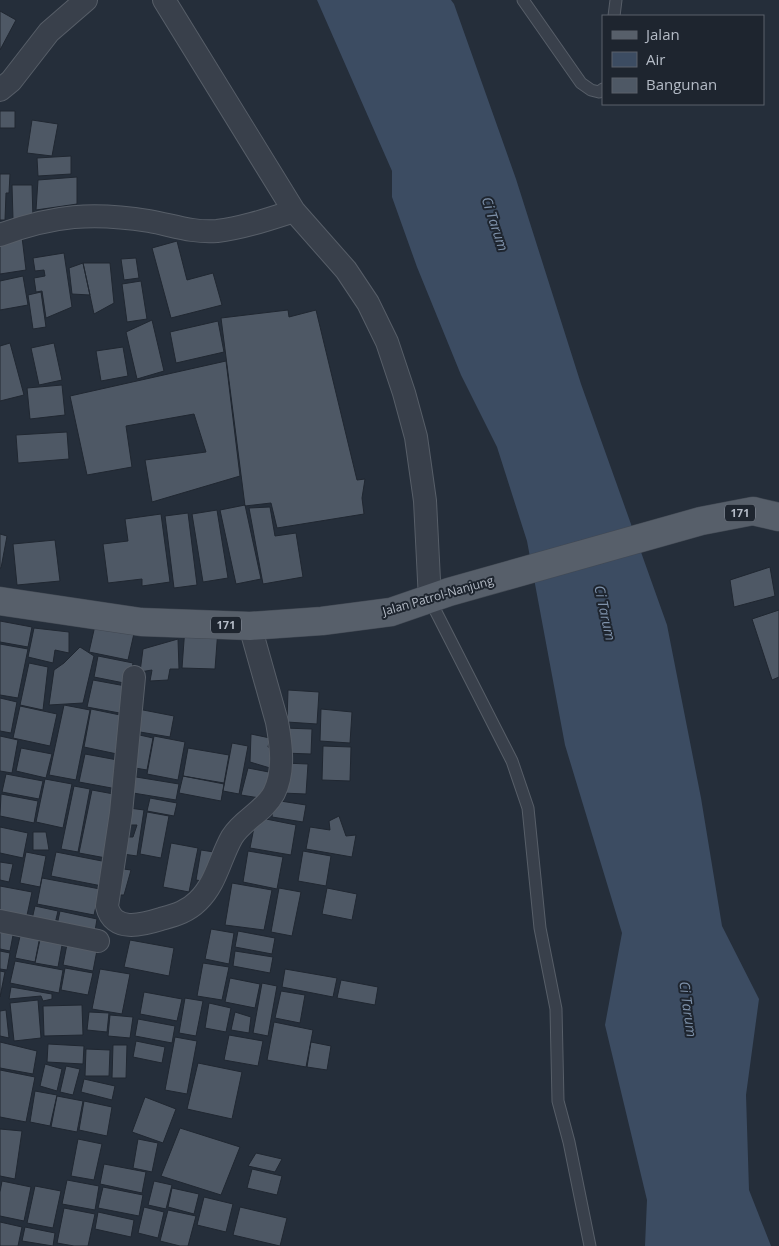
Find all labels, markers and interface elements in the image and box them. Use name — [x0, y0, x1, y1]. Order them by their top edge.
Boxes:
legend — [602, 15, 764, 105]
text: Jalan — [644, 24, 680, 44]
text: Air — [646, 49, 665, 69]
text: Bangunan — [646, 74, 717, 94]
water label: Ci Tarum — [478, 194, 513, 253]
road number: 171 — [725, 504, 755, 522]
street label: Jalan Patrol-Nanjung — [379, 571, 496, 620]
water label: Ci Tarum — [590, 583, 621, 642]
road number: 171 — [211, 616, 241, 634]
water label: Ci Tarum — [675, 980, 702, 1038]

